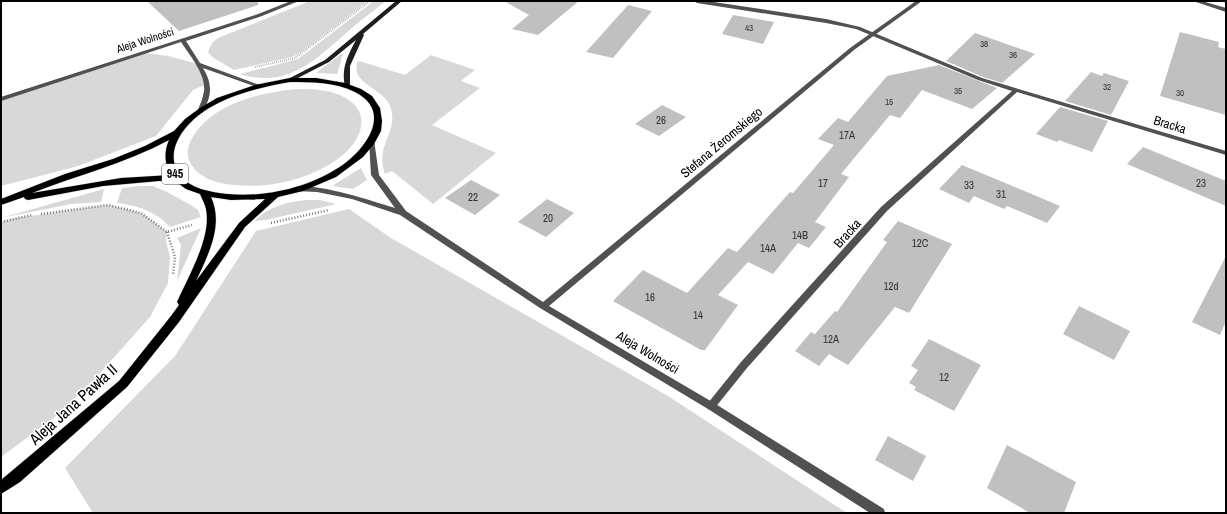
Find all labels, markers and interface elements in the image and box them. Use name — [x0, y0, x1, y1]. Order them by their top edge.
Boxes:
house number: 43 — [745, 22, 753, 34]
street label: Aleja Wolności — [114, 24, 175, 56]
house number: 38 — [980, 38, 988, 50]
house number: 36 — [1009, 49, 1017, 61]
house number: 32 — [1103, 81, 1111, 93]
house number: 35 — [954, 85, 962, 97]
house number: 30 — [1176, 87, 1184, 99]
house number: 15 — [885, 96, 893, 108]
street label: Stefana Żeromskiego — [677, 103, 766, 182]
street label: Bracka — [1151, 111, 1188, 137]
house number: 26 — [656, 113, 666, 127]
house number: 17A — [839, 128, 856, 142]
road number: 945 — [162, 164, 188, 184]
house number: 17 — [818, 176, 828, 190]
house number: 23 — [1196, 176, 1206, 190]
house number: 33 — [964, 178, 974, 192]
house number: 31 — [996, 187, 1006, 201]
house number: 22 — [468, 190, 478, 204]
house number: 20 — [543, 211, 553, 225]
street label: Bracka — [830, 215, 865, 251]
house number: 14B — [792, 228, 808, 242]
house number: 12C — [912, 236, 929, 250]
house number: 14A — [760, 241, 777, 255]
house number: 12d — [883, 279, 899, 293]
house number: 16 — [645, 290, 655, 304]
house number: 14 — [693, 308, 703, 322]
street label: Aleja Wolności — [612, 327, 682, 378]
house number: 12A — [823, 332, 840, 346]
street label: Aleja Jana Pawła II — [23, 358, 122, 450]
house number: 12 — [939, 370, 949, 384]

